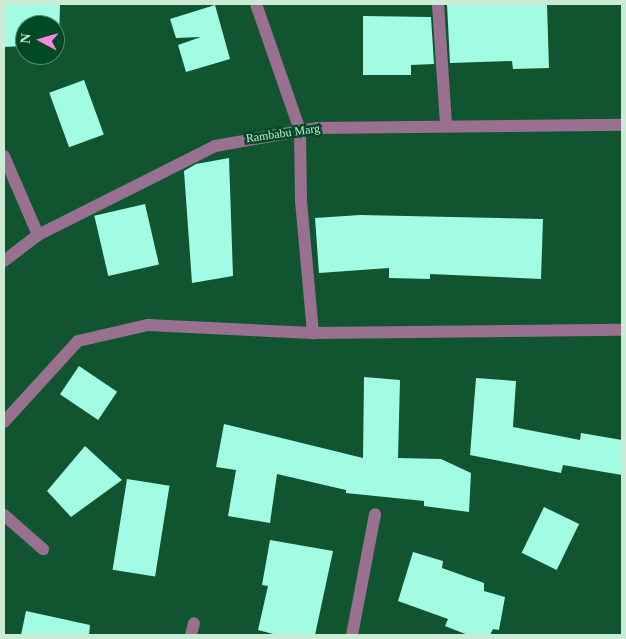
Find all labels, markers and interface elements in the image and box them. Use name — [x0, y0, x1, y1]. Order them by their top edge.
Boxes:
north arrow — [15, 15, 65, 65]
text: N — [18, 33, 34, 44]
street label: Rambabu Marg — [245, 122, 321, 146]

